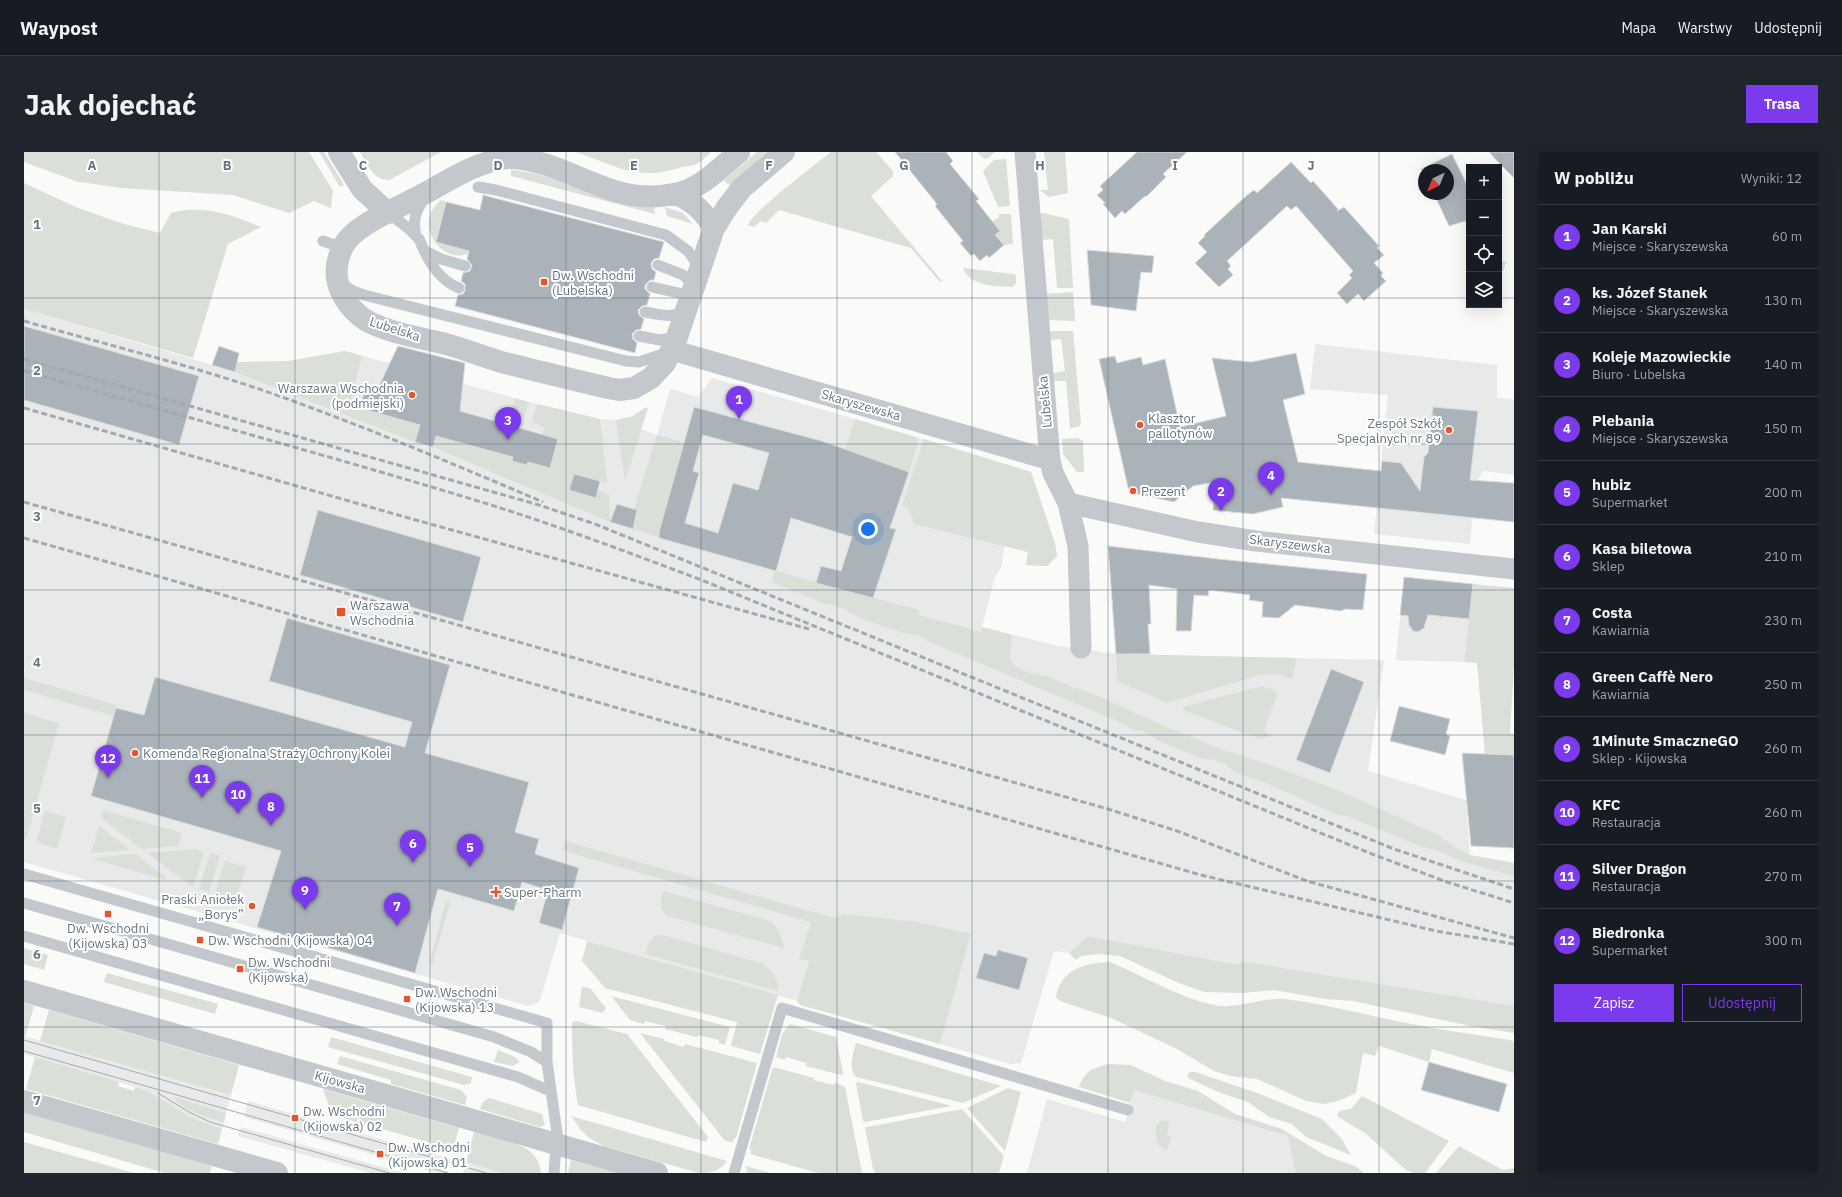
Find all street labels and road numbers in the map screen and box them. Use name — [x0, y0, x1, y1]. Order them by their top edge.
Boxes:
street label: Lubelska — [368, 313, 422, 345]
street label: Lubelska — [1034, 375, 1056, 429]
street label: Skaryszewska — [819, 386, 903, 424]
street label: Skaryszewska — [1248, 531, 1332, 557]
street label: Kijowska — [313, 1067, 367, 1097]

